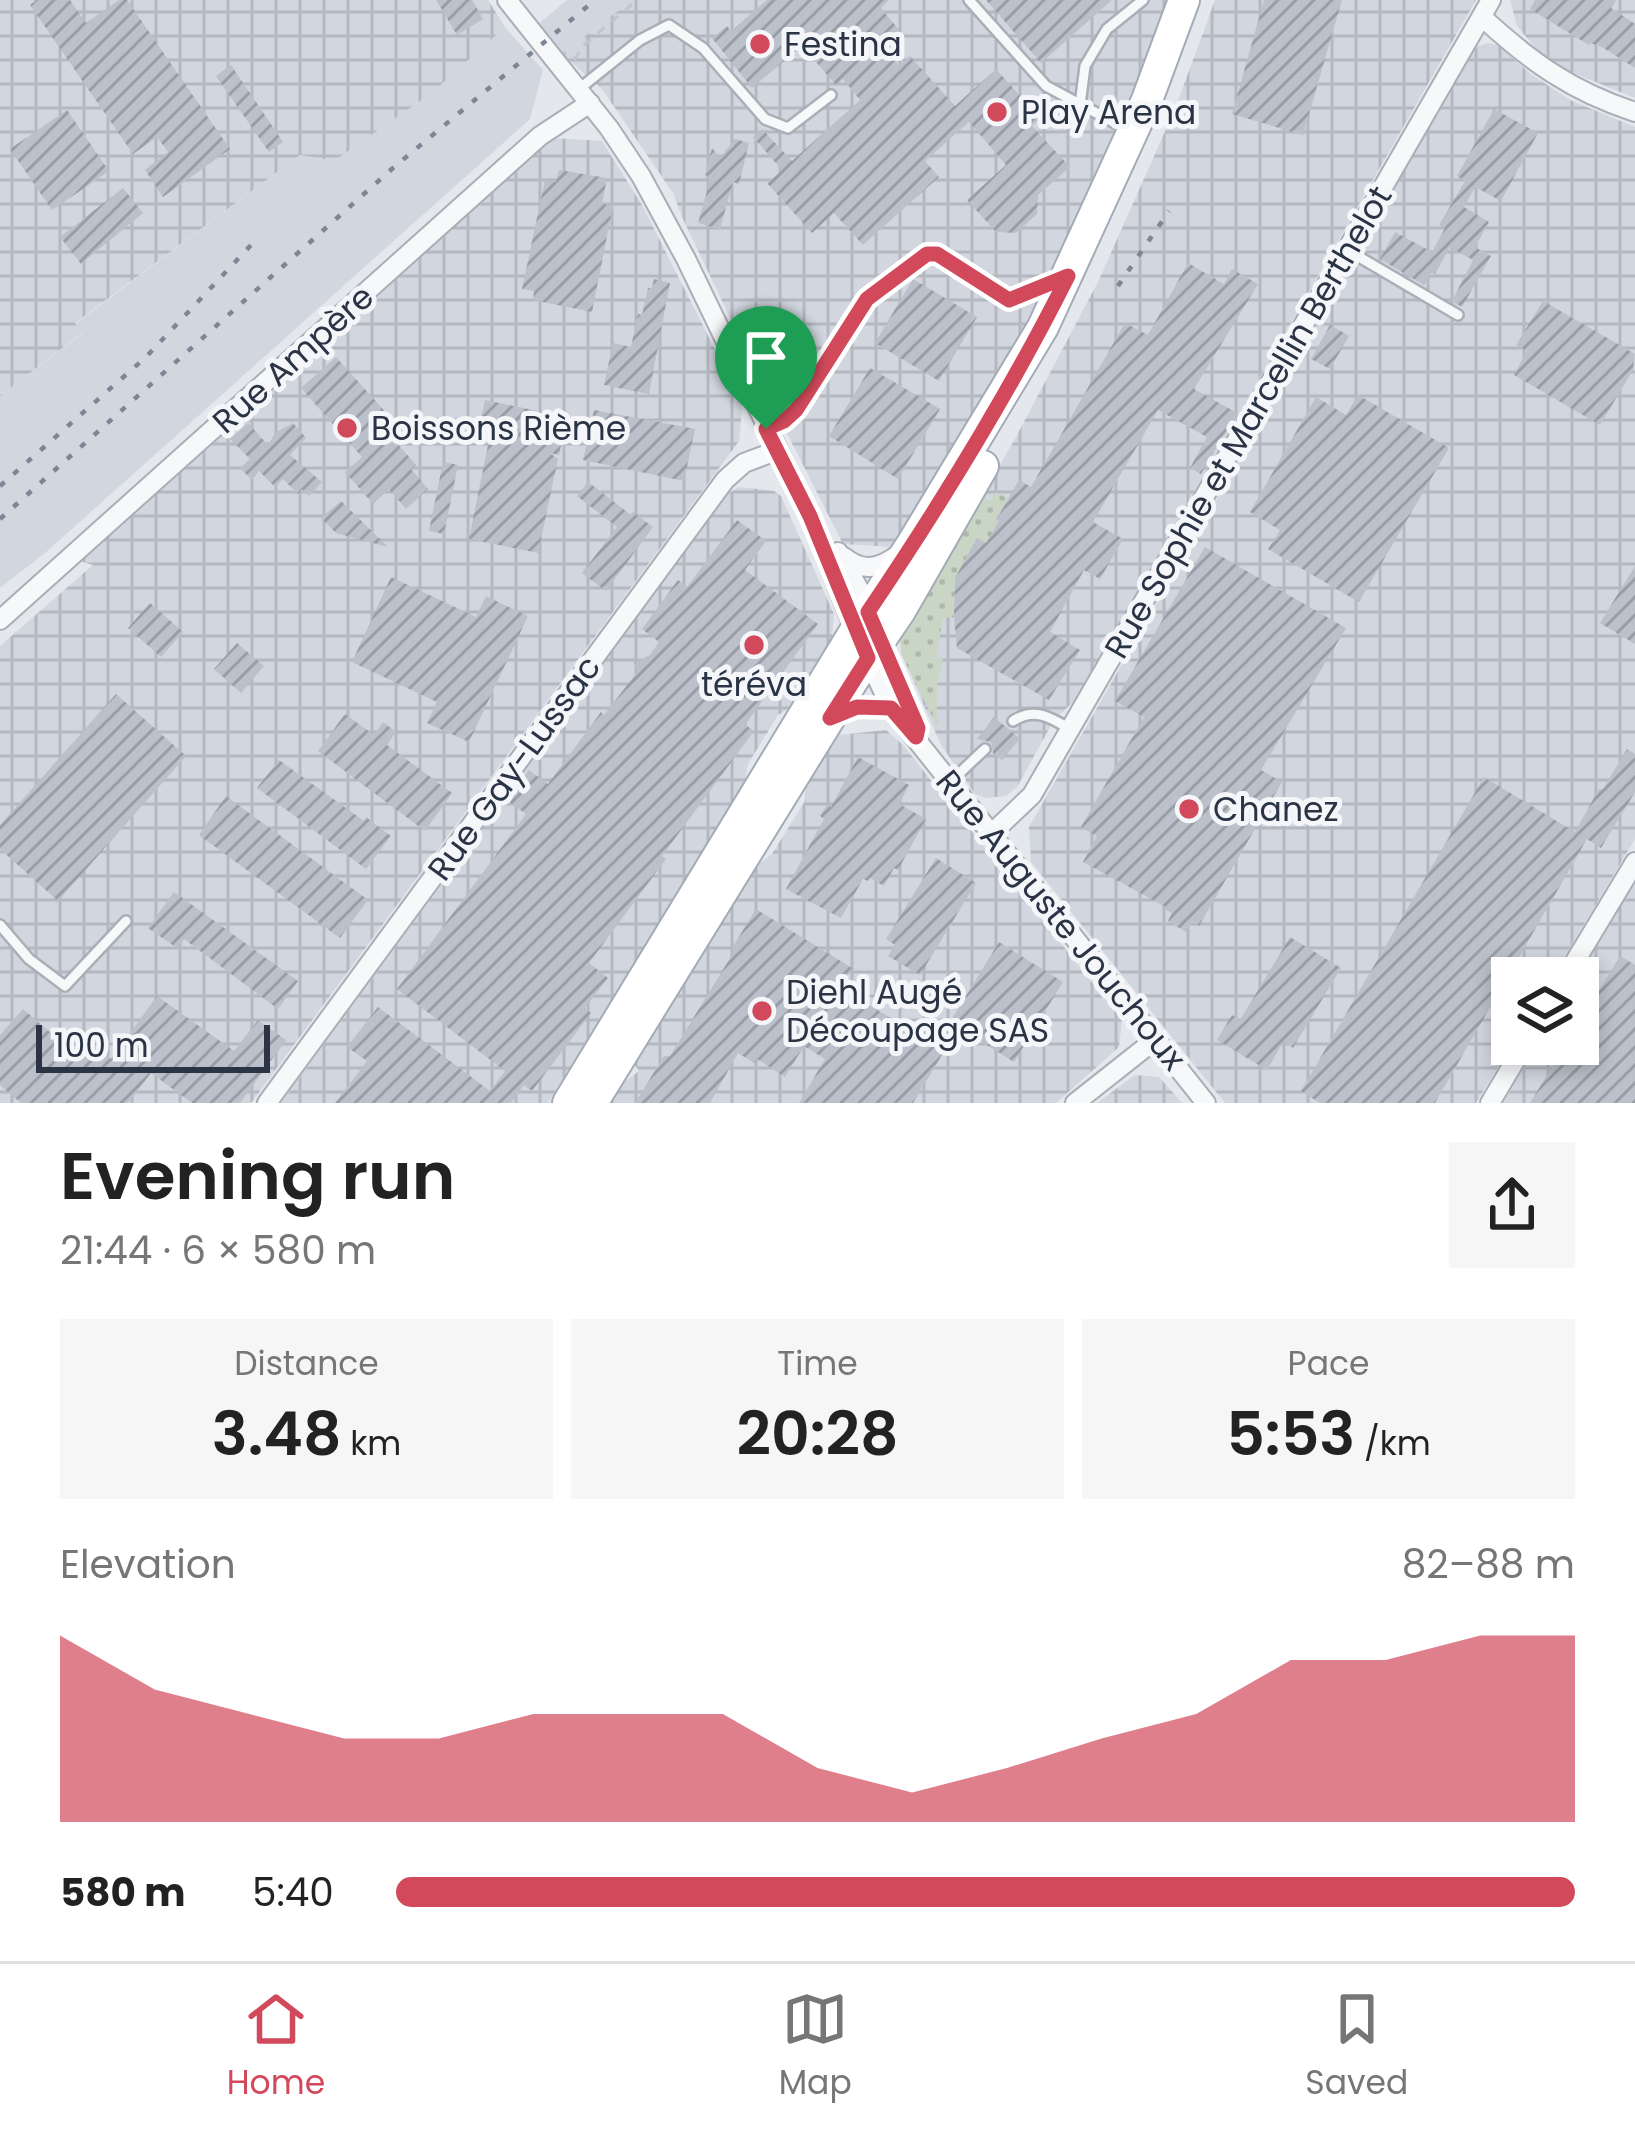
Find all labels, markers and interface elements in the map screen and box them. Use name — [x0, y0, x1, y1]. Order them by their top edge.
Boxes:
place label: Festina — [784, 21, 902, 68]
marker: Festina — [747, 31, 773, 57]
place label: Play Arena — [1021, 89, 1196, 136]
marker: Play Arena — [984, 99, 1010, 125]
street label: Rue Sophie et Marcellin Berthelot — [1093, 177, 1403, 667]
street label: Rue Ampère — [202, 274, 384, 444]
pin — [715, 306, 817, 429]
icon: arrive — [733, 324, 799, 390]
place label: Boissons Rième — [371, 405, 626, 452]
marker: Boissons Rième — [334, 415, 360, 441]
marker: téréva — [741, 632, 767, 658]
street label: Rue Gay-Lussac — [416, 646, 612, 890]
place label: téréva — [701, 661, 807, 708]
street label: Rue Auguste Jouchoux — [925, 760, 1197, 1081]
place label: Chanez — [1213, 786, 1339, 833]
marker: Chanez — [1176, 796, 1202, 822]
map controls — [1491, 957, 1599, 1065]
button: layers — [1491, 957, 1599, 1065]
place label: Diehl Augé Découpage SAS — [786, 969, 1049, 1054]
marker: Diehl Augé Découpage SAS — [749, 998, 775, 1024]
scale bar — [36, 1019, 270, 1072]
text: 100 m — [54, 1022, 149, 1069]
text: Evening run — [60, 1130, 455, 1222]
button: share — [1449, 1142, 1575, 1268]
text: 21:44 · 6 × 580 m — [60, 1223, 376, 1278]
text: Distance — [234, 1340, 379, 1387]
text: Time — [777, 1340, 858, 1387]
text: Pace — [1288, 1340, 1369, 1387]
text: 3.48 — [212, 1392, 341, 1476]
text: 20:28 — [737, 1392, 899, 1476]
text: 5:53 — [1226, 1392, 1355, 1476]
text: km — [341, 1420, 401, 1467]
text: /km — [1355, 1420, 1431, 1467]
text: Elevation — [60, 1537, 236, 1592]
text: 82–88 m — [1402, 1537, 1575, 1592]
text: 580 m — [60, 1865, 186, 1920]
text: 5:40 — [252, 1865, 334, 1920]
tab: Home — [227, 1986, 325, 2108]
tab: Map — [779, 1986, 852, 2108]
tab: Saved — [1305, 1986, 1408, 2108]

